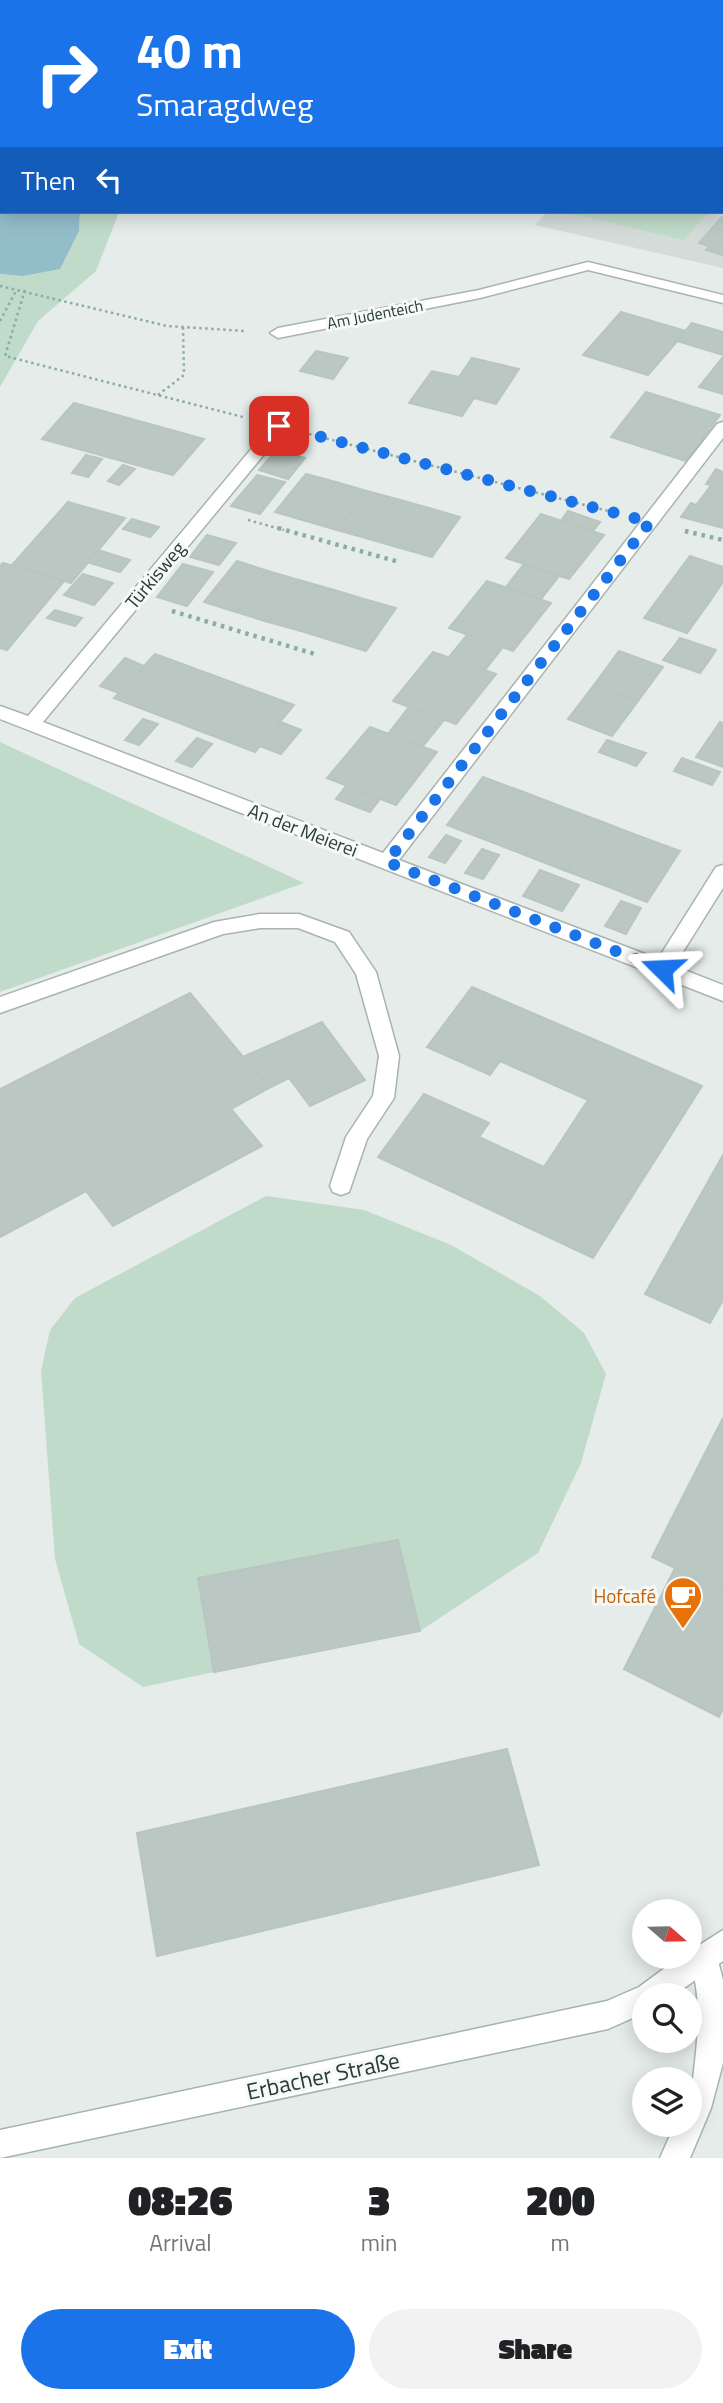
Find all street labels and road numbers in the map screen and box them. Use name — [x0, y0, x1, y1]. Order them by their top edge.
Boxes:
street label: Am Judenteich — [325, 293, 425, 335]
street label: Türkisweg — [118, 534, 192, 615]
street label: An der Meierei — [244, 795, 362, 864]
street label: Erbacher Straße — [243, 2042, 403, 2109]

